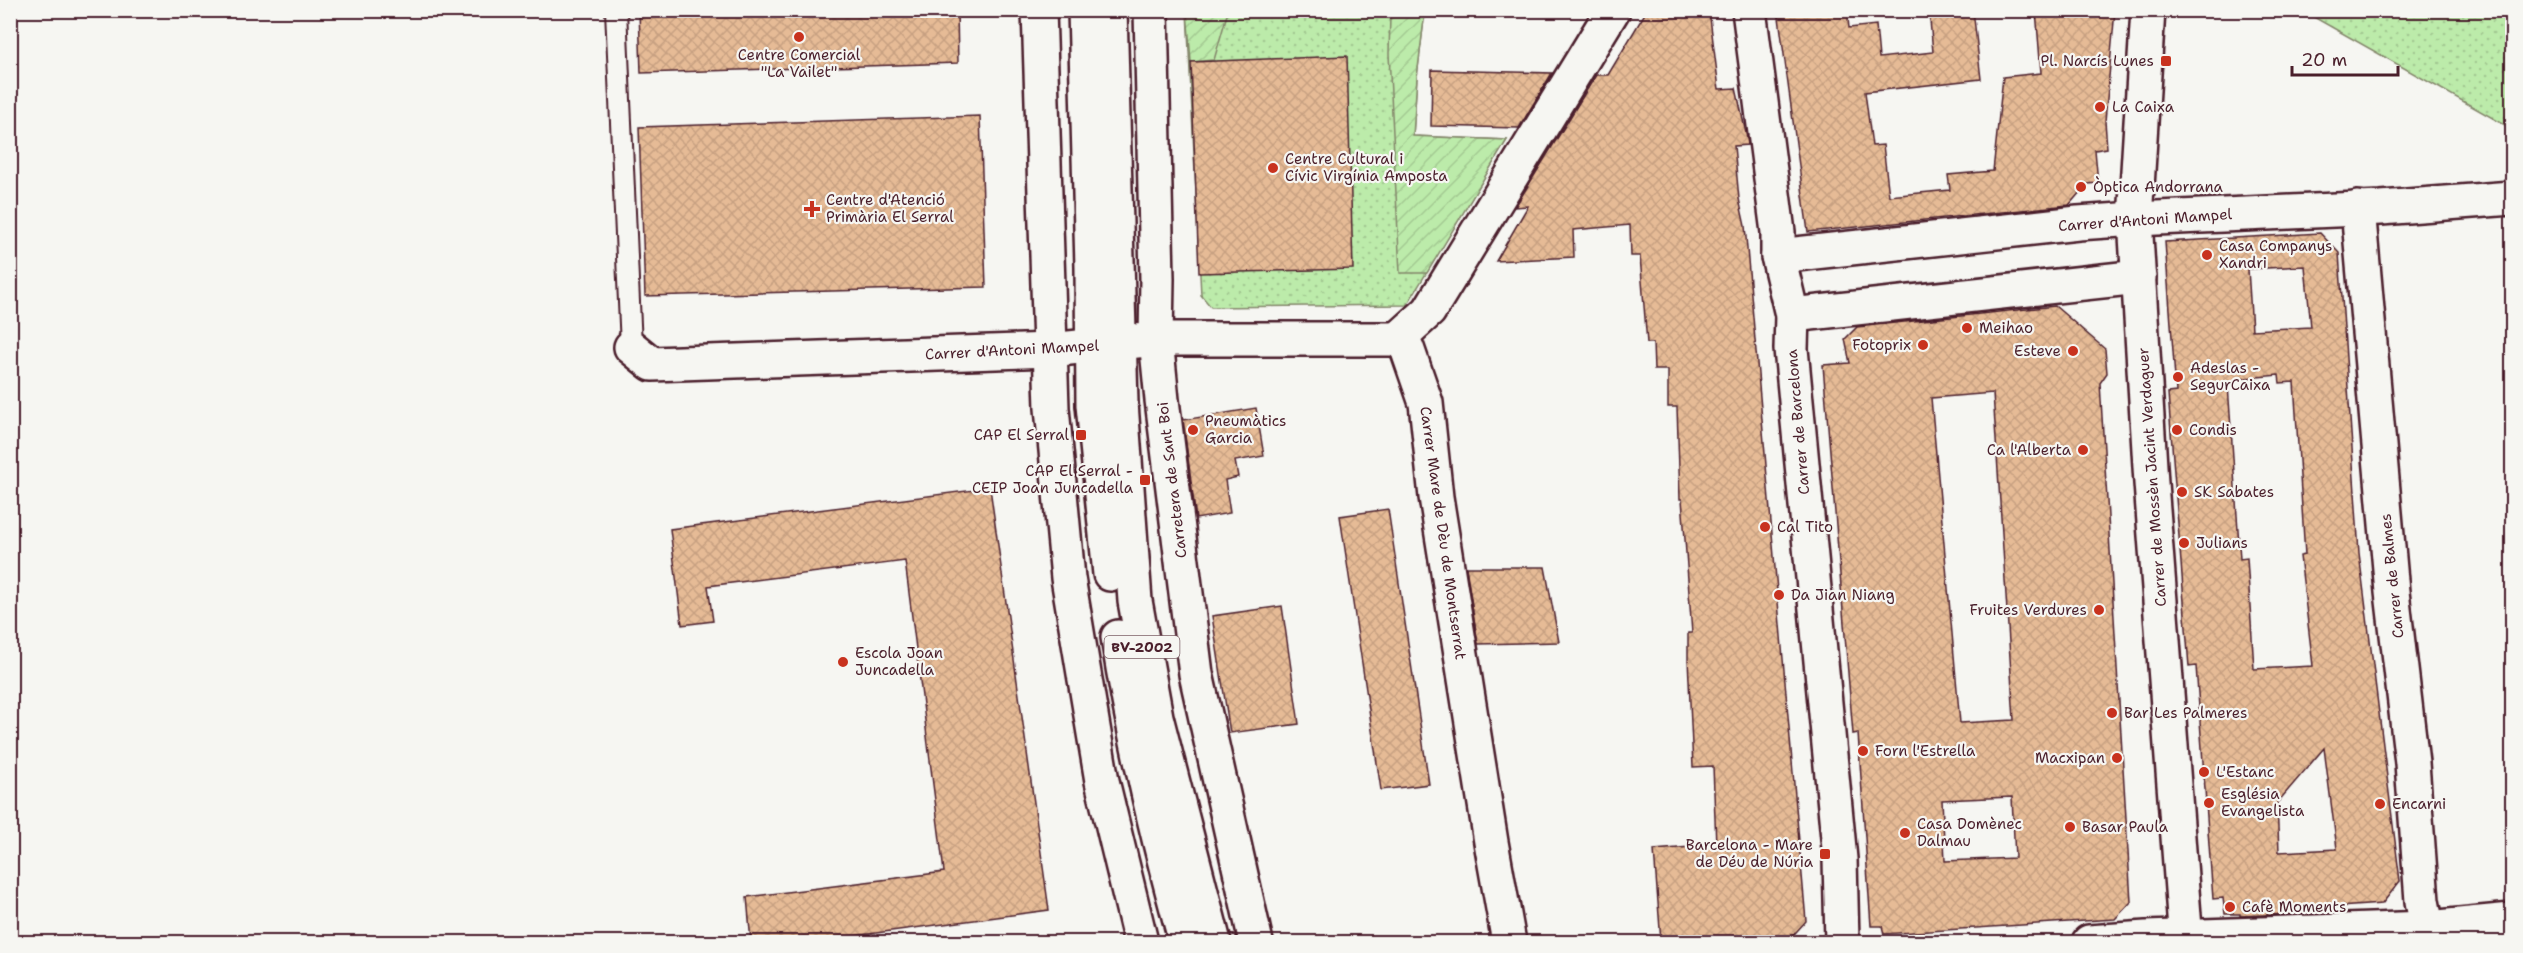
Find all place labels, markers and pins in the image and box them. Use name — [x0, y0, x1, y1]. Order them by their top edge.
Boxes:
marker: Centre Comercial "La Vailet" — [792, 30, 806, 44]
place label: Centre Comercial "La Vailet" — [738, 45, 861, 82]
place label: Pl. Narcís Lunes — [2041, 51, 2154, 71]
marker: Pl. Narcís Lunes — [2159, 54, 2173, 68]
place label: La Caixa — [2112, 97, 2175, 117]
marker: La Caixa — [2093, 100, 2107, 114]
place label: Centre Cultural i Cívic Virgínia Amposta — [1285, 149, 1448, 186]
marker: Centre Cultural i Cívic Virgínia Amposta — [1266, 161, 1280, 175]
place label: Òptica Andorrana — [2093, 176, 2224, 197]
marker: Òptica Andorrana — [2074, 180, 2088, 194]
place label: Centre d'Atenció Primària El Serral — [826, 190, 954, 227]
marker: Centre d'Atenció Primària El Serral — [803, 200, 821, 218]
place label: Casa Companys Xandri — [2219, 236, 2333, 273]
marker: Casa Companys Xandri — [2200, 248, 2214, 262]
place label: Meihao — [1979, 318, 2033, 338]
marker: Meihao — [1960, 321, 1974, 335]
place label: Fotoprix — [1852, 335, 1911, 355]
marker: Fotoprix — [1916, 338, 1930, 352]
place label: Esteve — [2014, 341, 2061, 361]
marker: Esteve — [2066, 344, 2080, 358]
place label: Adeslas - SegurCaixa — [2190, 358, 2271, 395]
marker: Adeslas - SegurCaixa — [2171, 370, 2185, 384]
place label: Pneumàtics Garcia — [1205, 411, 1287, 448]
place label: Condis — [2189, 420, 2237, 440]
marker: Pneumàtics Garcia — [1186, 423, 1200, 437]
marker: Condis — [2170, 423, 2184, 437]
place label: CAP El Serral — [974, 425, 1069, 445]
marker: CAP El Serral — [1074, 428, 1088, 442]
place label: Ca l'Alberta — [1987, 440, 2072, 460]
marker: Ca l'Alberta — [2076, 443, 2090, 457]
place label: CAP El Serral - CEIP Joan Juncadella — [972, 461, 1134, 498]
marker: CAP El Serral - CEIP Joan Juncadella — [1138, 473, 1152, 487]
place label: SK Sabates — [2194, 482, 2274, 502]
marker: SK Sabates — [2175, 485, 2189, 499]
place label: Cal Tito — [1777, 517, 1833, 537]
marker: Cal Tito — [1758, 520, 1772, 534]
place label: Julians — [2196, 533, 2248, 553]
marker: Julians — [2177, 536, 2191, 550]
place label: Da Jian Niang — [1791, 585, 1895, 605]
marker: Da Jian Niang — [1772, 588, 1786, 602]
place label: Fruites Verdures — [1970, 600, 2087, 620]
marker: Fruites Verdures — [2092, 603, 2106, 617]
place label: Escola Joan Juncadella — [855, 643, 943, 680]
marker: Escola Joan Juncadella — [836, 655, 850, 669]
place label: Bar Les Palmeres — [2124, 703, 2247, 723]
marker: Bar Les Palmeres — [2105, 706, 2119, 720]
place label: Forn l'Estrella — [1875, 741, 1976, 761]
marker: Forn l'Estrella — [1856, 744, 1870, 758]
place label: Macxipan — [2035, 748, 2105, 768]
marker: Macxipan — [2110, 751, 2124, 765]
place label: L'Estanc — [2216, 762, 2274, 782]
marker: L'Estanc — [2197, 765, 2211, 779]
place label: Església Evangelista — [2221, 784, 2305, 821]
place label: Encarni — [2392, 794, 2446, 814]
marker: Església Evangelista — [2202, 796, 2216, 810]
marker: Encarni — [2373, 797, 2387, 811]
place label: Casa Domènec Dalmau — [1917, 814, 2022, 851]
place label: Basar Paula — [2082, 817, 2169, 837]
marker: Basar Paula — [2063, 820, 2077, 834]
marker: Casa Domènec Dalmau — [1898, 826, 1912, 840]
place label: Barcelona - Mare de Déu de Núria — [1686, 835, 1814, 872]
marker: Barcelona - Mare de Déu de Núria — [1818, 847, 1832, 861]
place label: Cafè Moments — [2242, 897, 2346, 917]
marker: Cafè Moments — [2223, 900, 2237, 914]

